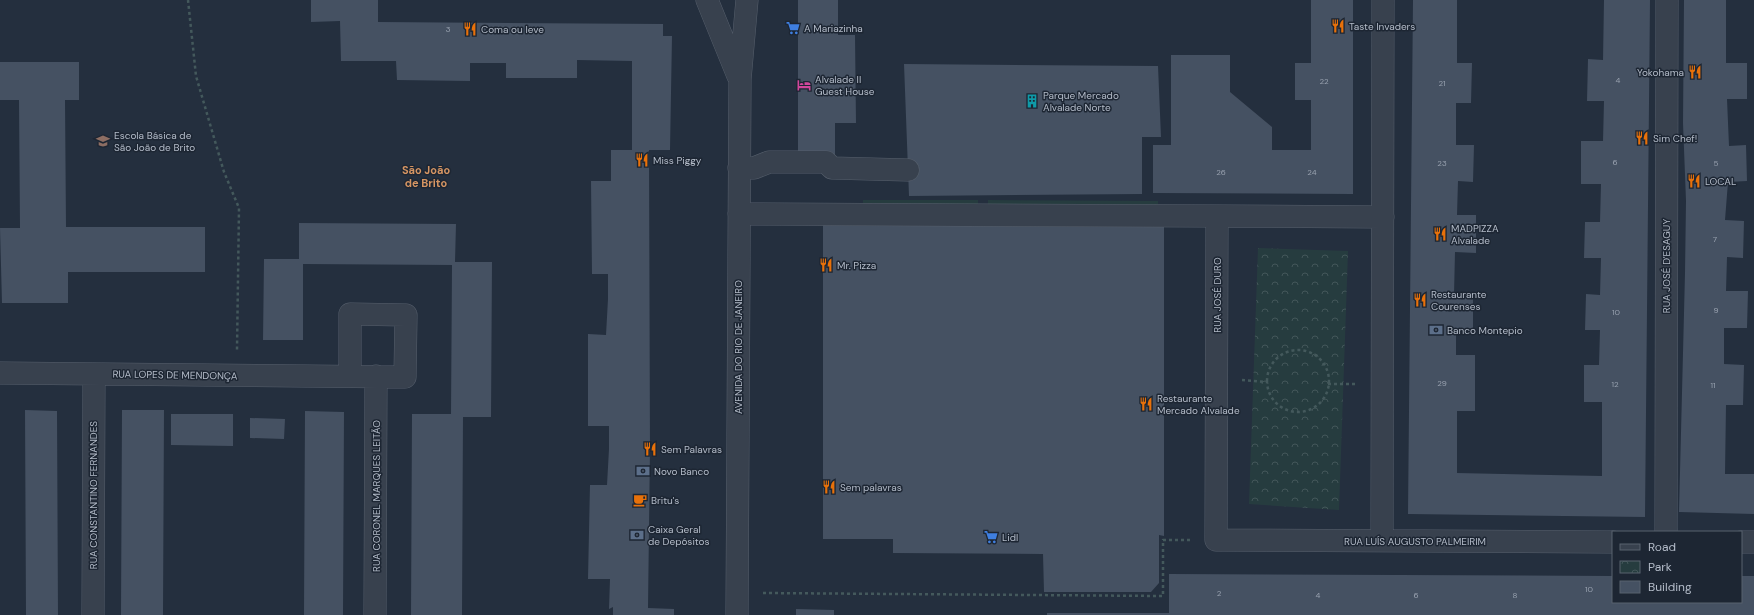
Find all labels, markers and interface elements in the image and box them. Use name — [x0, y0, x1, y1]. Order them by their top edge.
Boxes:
restaurant icon: Taste Invaders — [1330, 18, 1346, 34]
supermarket icon: A Mariazinha — [785, 20, 801, 36]
place label: Taste Invaders — [1349, 20, 1415, 33]
restaurant icon: Coma ou leve — [462, 21, 478, 37]
place label: A Mariazinha — [804, 22, 863, 35]
place label: Coma ou leve — [481, 23, 544, 36]
house number: 3 — [446, 24, 451, 34]
restaurant icon: Yokohama — [1687, 64, 1703, 80]
place label: Yokohama — [1637, 66, 1684, 79]
place label: Alvalade II Guest House — [815, 73, 875, 98]
house number: 4 — [1616, 75, 1621, 85]
house number: 22 — [1319, 76, 1329, 86]
hotel icon: Alvalade II Guest House — [796, 77, 812, 93]
house number: 21 — [1438, 78, 1446, 88]
place label: Parque Mercado Alvalade Norte — [1043, 89, 1119, 114]
building icon: Parque Mercado Alvalade Norte — [1024, 93, 1040, 109]
place label: Escola Básica de São João de Brito — [114, 129, 195, 154]
restaurant icon: Sim Chef! — [1634, 130, 1650, 146]
place label: Sim Chef! — [1653, 132, 1697, 145]
school or university icon: Escola Básica de São João de Brito — [95, 133, 111, 149]
restaurant icon: Miss Piggy — [634, 152, 650, 168]
place label: Miss Piggy — [653, 154, 702, 167]
house number: 6 — [1612, 157, 1618, 167]
house number: 23 — [1437, 158, 1447, 168]
house number: 5 — [1714, 158, 1719, 168]
district label: São João de Brito — [402, 163, 450, 190]
house number: 26 — [1216, 167, 1226, 177]
house number: 24 — [1307, 167, 1317, 177]
restaurant icon: LOCAL — [1686, 173, 1702, 189]
place label: LOCAL — [1705, 175, 1736, 188]
street label: RUA JOSÉ D'ESAGUY — [1660, 219, 1673, 313]
place label: MADPIZZA Alvalade — [1451, 222, 1499, 247]
restaurant icon: MADPIZZA Alvalade — [1432, 226, 1448, 242]
house number: 7 — [1713, 234, 1717, 244]
restaurant icon: Mr. Pizza — [818, 257, 834, 273]
street label: RUA JOSÉ DURO — [1211, 257, 1224, 333]
place label: Mr. Pizza — [837, 259, 876, 272]
street label: AVENIDA DO RIO DE JANEIRO — [732, 280, 745, 414]
place label: Restaurante Courenses — [1431, 288, 1487, 313]
restaurant icon: Restaurante Courenses — [1412, 292, 1428, 308]
house number: 9 — [1713, 305, 1719, 315]
house number: 10 — [1612, 307, 1621, 317]
bank icon: Banco Montepio — [1428, 322, 1444, 338]
place label: Banco Montepio — [1447, 324, 1523, 337]
street label: RUA LOPES DE MENDONÇA — [112, 367, 238, 383]
house number: 29 — [1437, 378, 1447, 388]
house number: 12 — [1611, 379, 1619, 389]
house number: 11 — [1711, 380, 1716, 390]
place label: Restaurante Mercado Alvalade — [1157, 392, 1240, 417]
restaurant icon: Restaurante Mercado Alvalade — [1138, 396, 1154, 412]
street label: RUA CORONEL MARQUES LEITÃO — [370, 420, 383, 572]
street label: RUA CONSTANTINO FERNANDES — [87, 421, 100, 569]
restaurant icon: Sem Palavras — [642, 441, 658, 457]
place label: Sem Palavras — [661, 443, 722, 456]
bank icon: Novo Banco — [635, 463, 651, 479]
place label: Novo Banco — [654, 465, 709, 478]
restaurant icon: Sem palavras — [821, 479, 837, 495]
place label: Sem palavras — [840, 481, 902, 494]
cafe icon: Britu's — [632, 492, 648, 508]
place label: Britu's — [651, 494, 679, 507]
place label: Caixa Geral de Depósitos — [648, 523, 710, 548]
bank icon: Caixa Geral de Depósitos — [629, 527, 645, 543]
supermarket icon: Lidl — [983, 529, 999, 545]
place label: Lidl — [1002, 531, 1018, 544]
legend — [1612, 531, 1742, 603]
street label: RUA LUÍS AUGUSTO PALMEIRIM — [1344, 535, 1486, 548]
text: Road — [1648, 539, 1676, 555]
text: Park — [1648, 559, 1672, 575]
text: Building — [1648, 579, 1692, 595]
house number: 10 — [1585, 584, 1594, 594]
house number: 2 — [1217, 588, 1222, 598]
house number: 4 — [1316, 590, 1321, 600]
house number: 6 — [1413, 590, 1419, 600]
house number: 8 — [1513, 590, 1518, 600]

